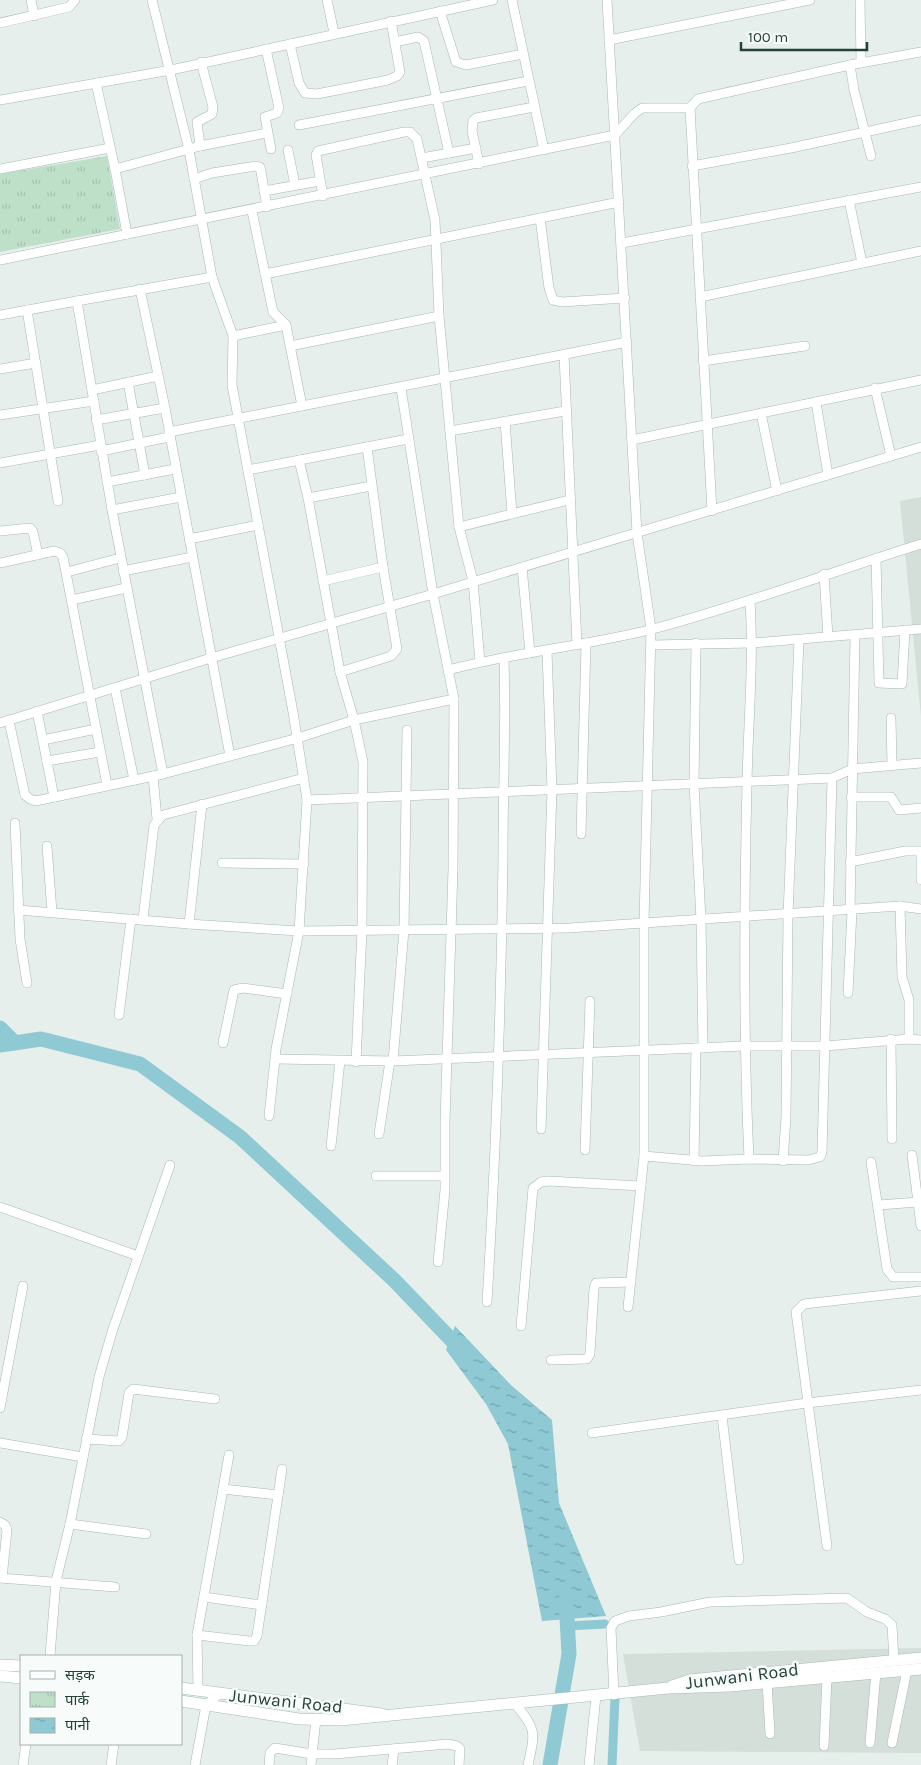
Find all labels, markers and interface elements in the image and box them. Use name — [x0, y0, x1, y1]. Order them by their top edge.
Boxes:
scale bar — [741, 20, 867, 52]
text: 100 m — [748, 28, 788, 46]
legend — [20, 1655, 182, 1745]
street label: Junwani Road — [684, 1658, 800, 1694]
text: सड़क — [65, 1666, 95, 1684]
street label: Junwani Road — [228, 1684, 344, 1718]
text: पार्क — [65, 1691, 89, 1709]
text: पानी — [65, 1716, 91, 1734]

